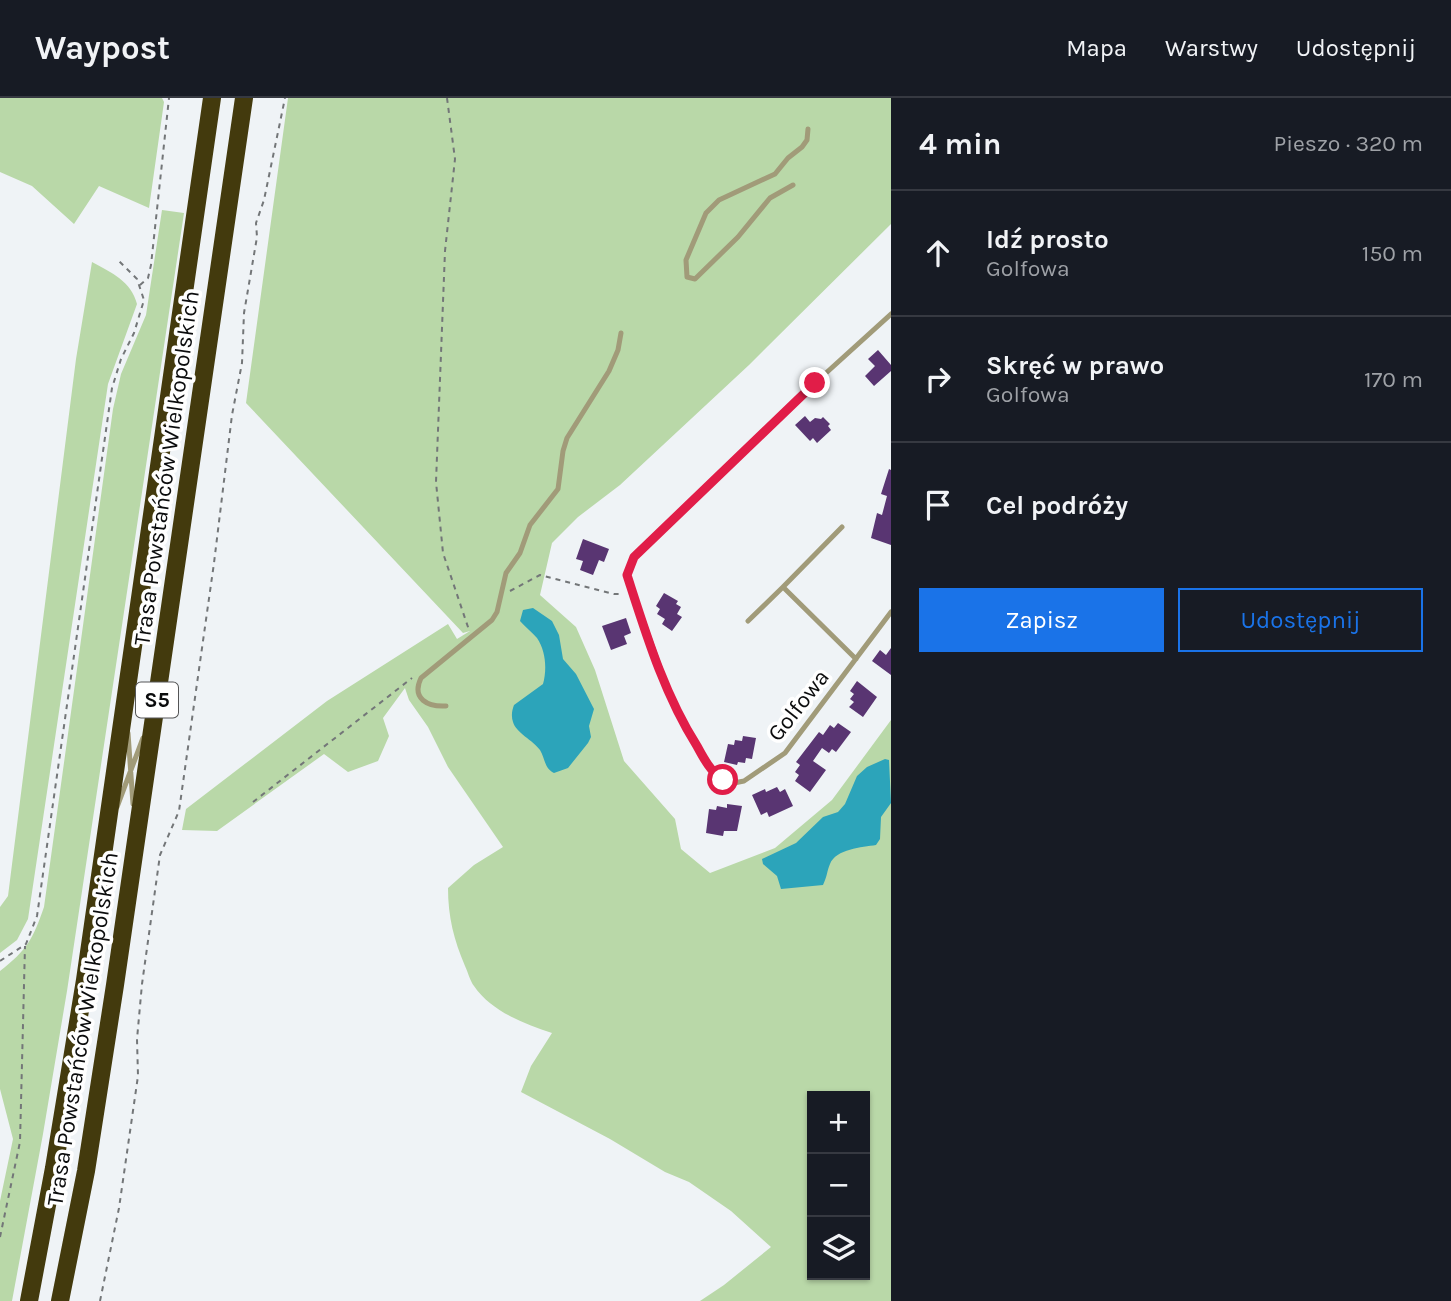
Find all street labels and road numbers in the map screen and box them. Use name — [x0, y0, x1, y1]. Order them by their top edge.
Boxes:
street label: Trasa Powstańców Wielkopolskich — [128, 289, 205, 647]
street label: Golfowa — [762, 664, 835, 747]
road number: S5 — [136, 682, 178, 718]
street label: Trasa Powstańców Wielkopolskich — [41, 850, 124, 1208]

